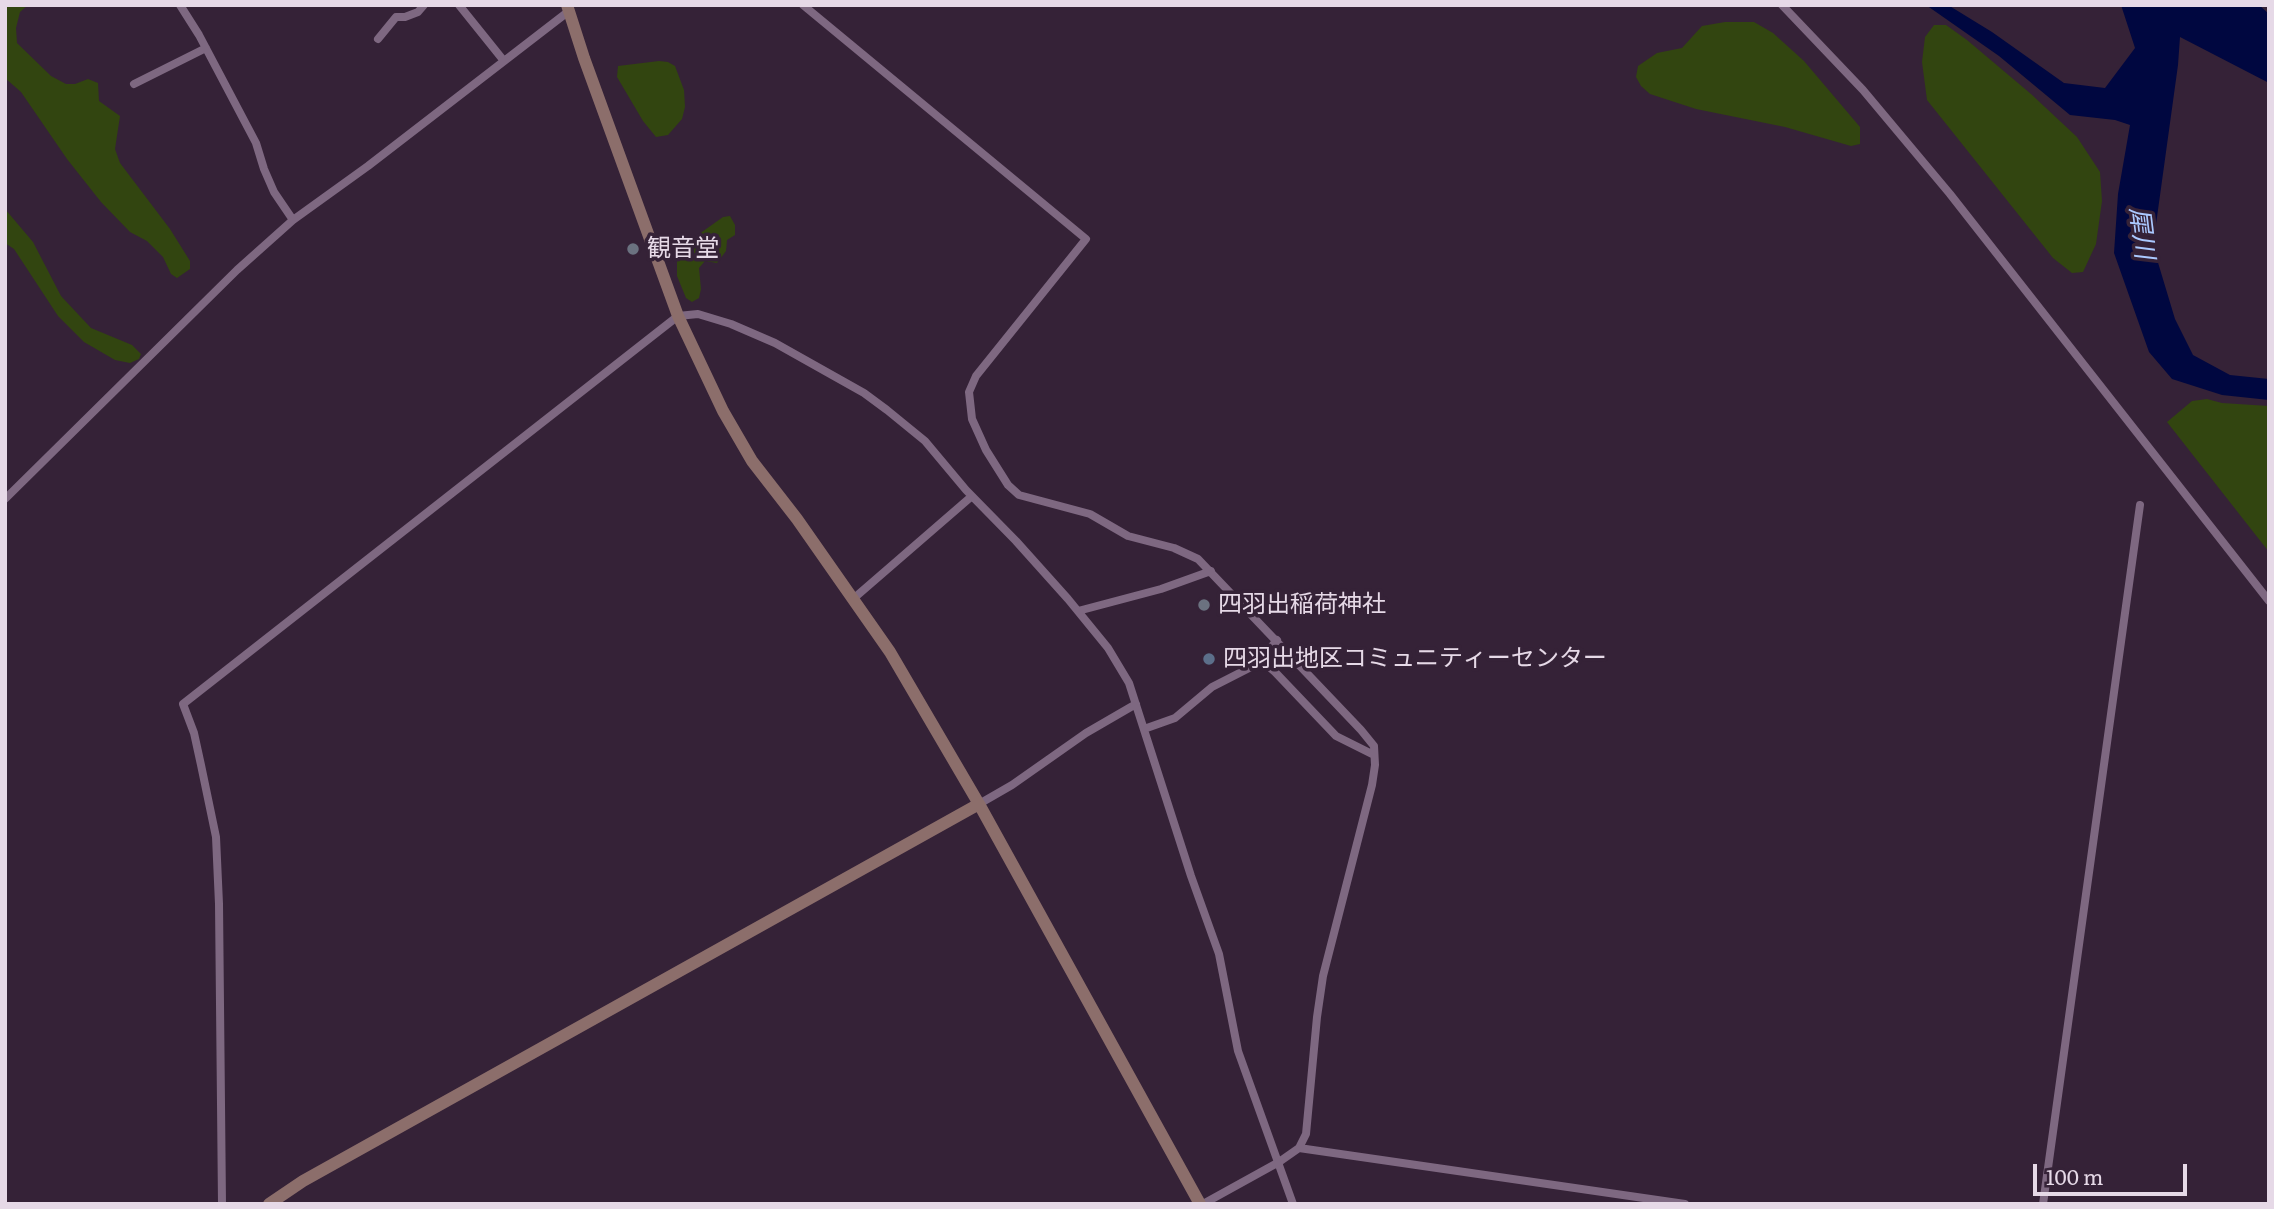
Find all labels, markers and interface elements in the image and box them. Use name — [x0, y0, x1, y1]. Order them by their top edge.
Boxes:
water label: 犀川 — [2122, 205, 2160, 261]
place label: 観音堂 — [647, 235, 719, 263]
marker: 観音堂 — [625, 241, 641, 257]
place label: 四羽出稲荷神社 — [1218, 591, 1386, 619]
marker: 四羽出稲荷神社 — [1196, 597, 1212, 613]
place label: 四羽出地区コミュニティーセンター — [1223, 645, 1607, 673]
marker: 四羽出地区コミュニティーセンター — [1201, 651, 1217, 667]
scale bar — [2036, 1150, 2190, 1194]
text: 100 m — [2046, 1160, 2103, 1191]

